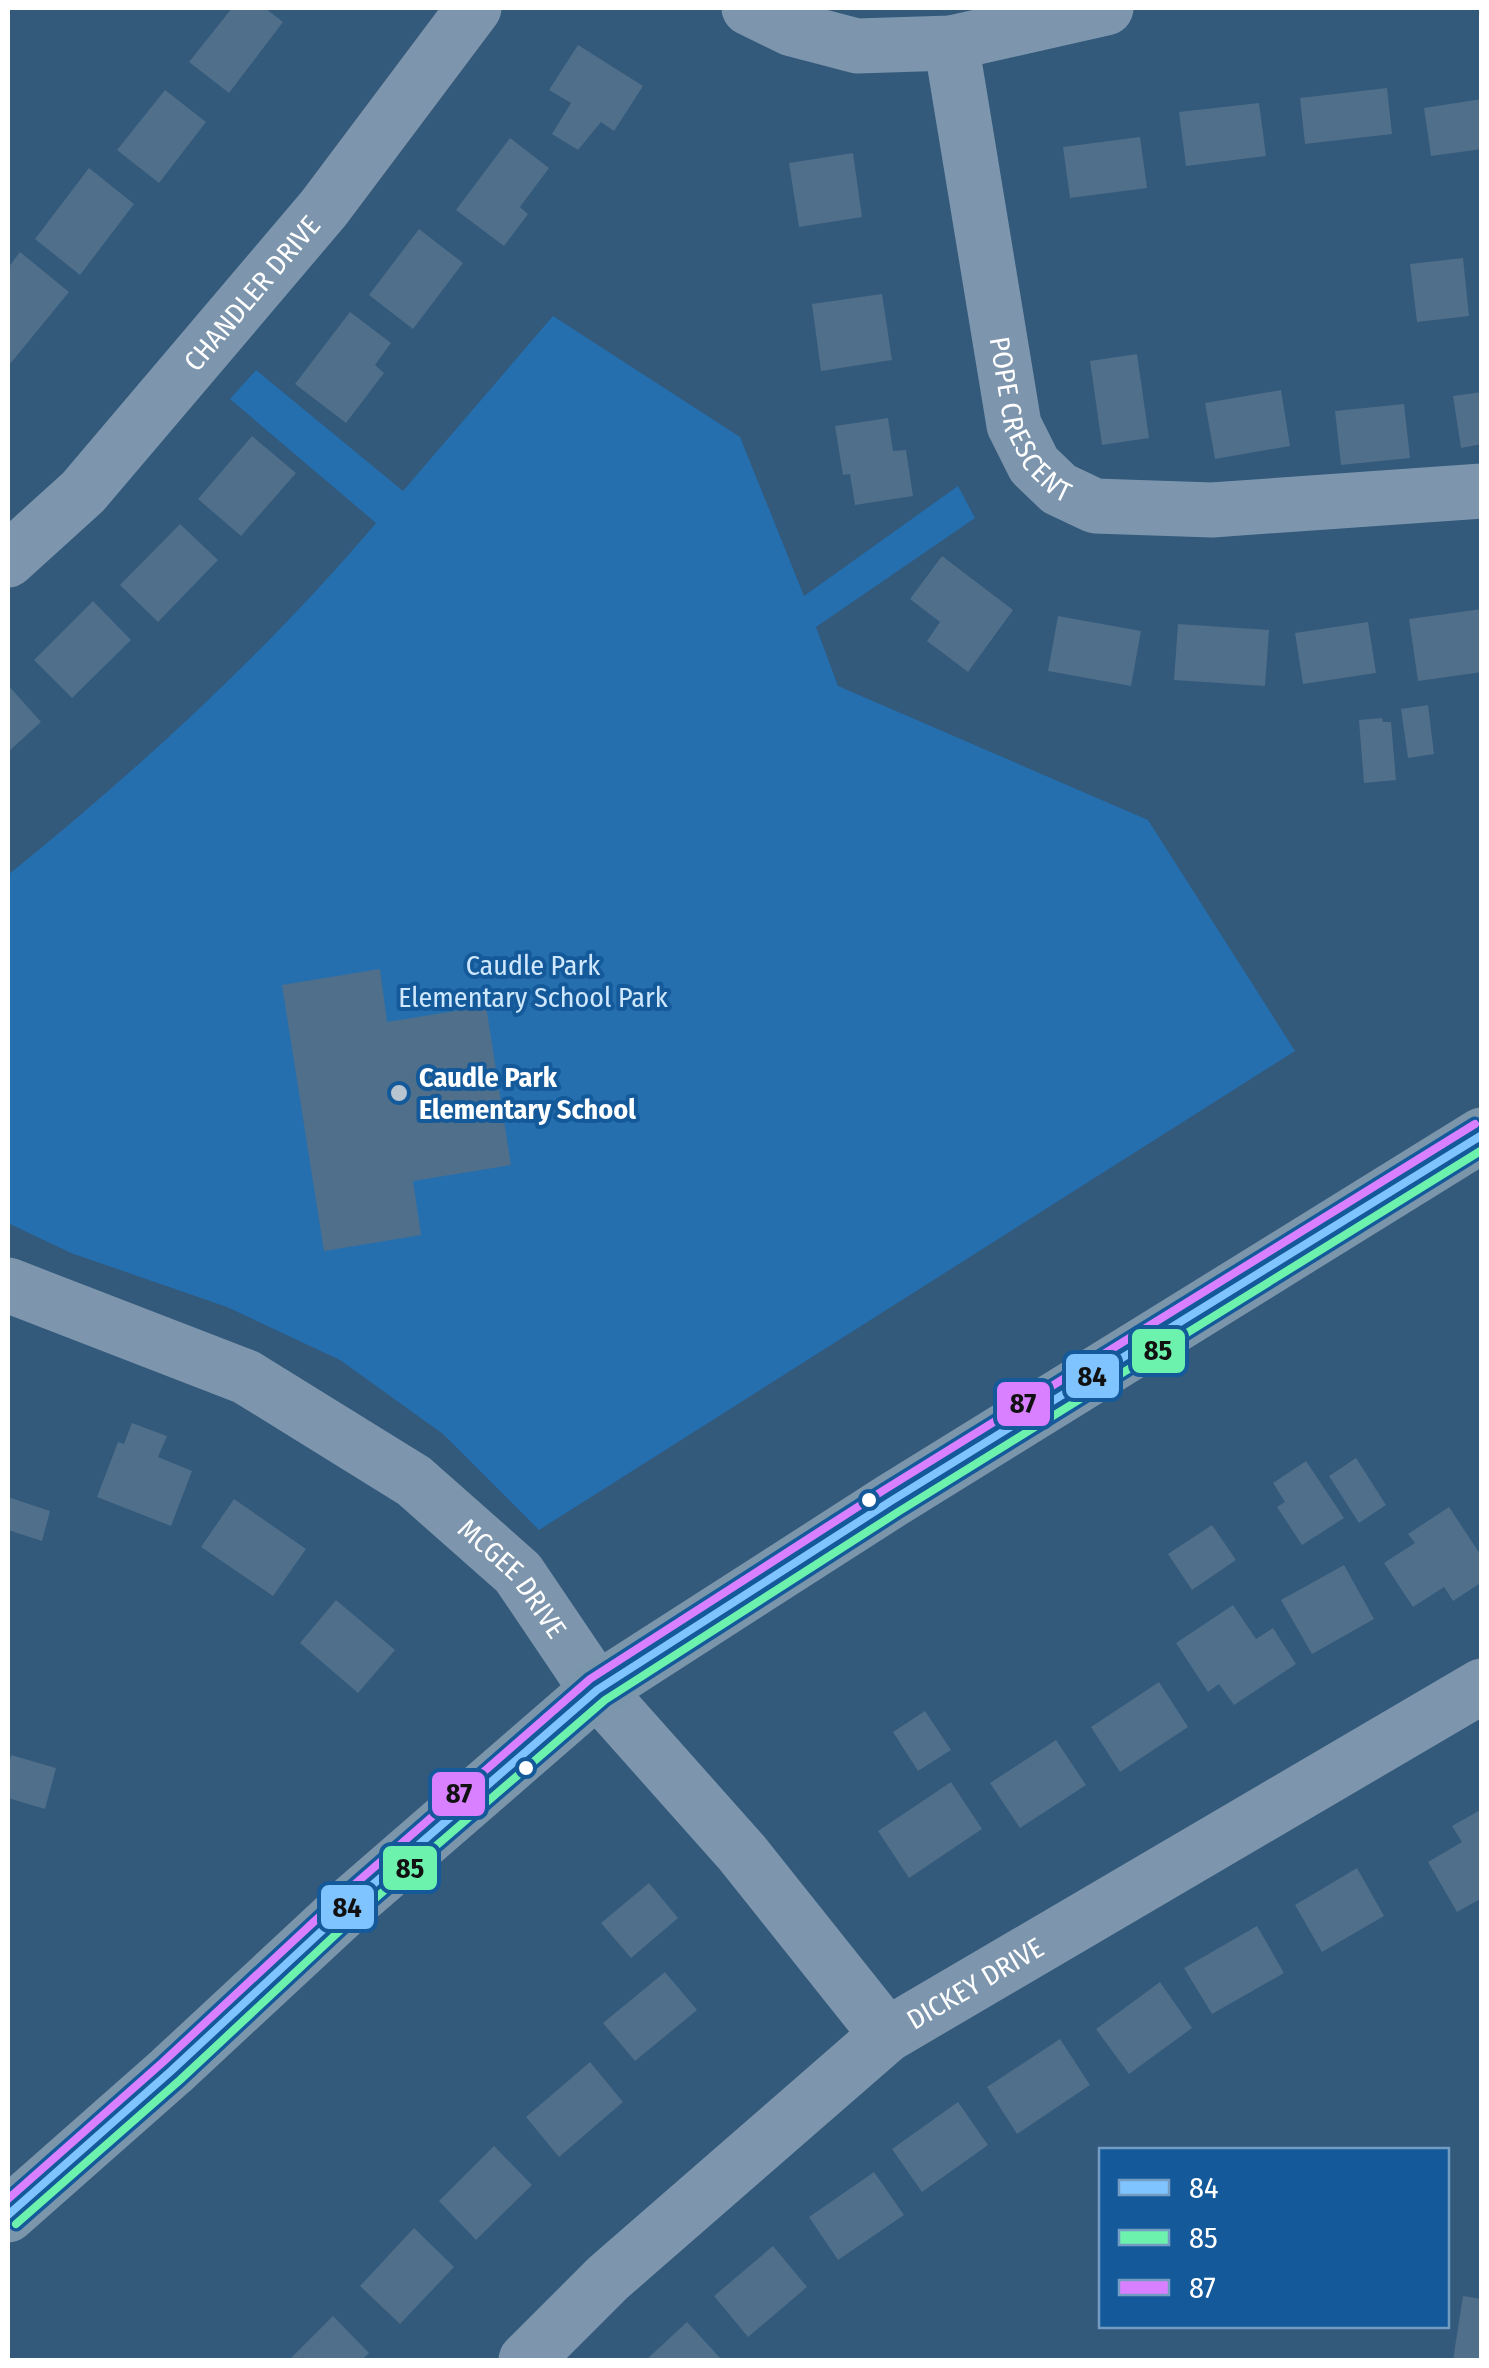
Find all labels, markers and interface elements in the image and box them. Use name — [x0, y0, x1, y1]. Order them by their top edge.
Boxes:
street label: CHANDLER DRIVE — [177, 209, 327, 377]
street label: POPE CRESCENT — [983, 334, 1077, 509]
park label: Caudle Park Elementary School Park — [398, 949, 669, 1014]
place label: Caudle Park Elementary School — [419, 1061, 636, 1126]
marker: Caudle Park Elementary School — [388, 1082, 410, 1104]
line badge: 85 — [1130, 1327, 1187, 1375]
text: 85 — [1144, 1334, 1172, 1367]
line badge: 84 — [1064, 1352, 1121, 1400]
text: 84 — [1077, 1360, 1107, 1393]
line badge: 87 — [995, 1380, 1052, 1428]
text: 87 — [1010, 1387, 1036, 1420]
unlabelled marker — [859, 1490, 879, 1510]
street label: MCGEE DRIVE — [452, 1512, 573, 1644]
unlabelled marker — [516, 1758, 536, 1778]
line badge: 87 — [430, 1770, 487, 1818]
text: 87 — [446, 1777, 472, 1810]
line badge: 85 — [381, 1844, 439, 1892]
text: 85 — [396, 1852, 424, 1885]
line badge: 84 — [319, 1883, 376, 1931]
text: 84 — [332, 1891, 362, 1924]
street label: DICKEY DRIVE — [901, 1931, 1049, 2036]
legend — [1099, 2148, 1449, 2328]
text: 84 — [1189, 2170, 1219, 2206]
text: 85 — [1189, 2220, 1218, 2256]
text: 87 — [1189, 2270, 1216, 2306]

